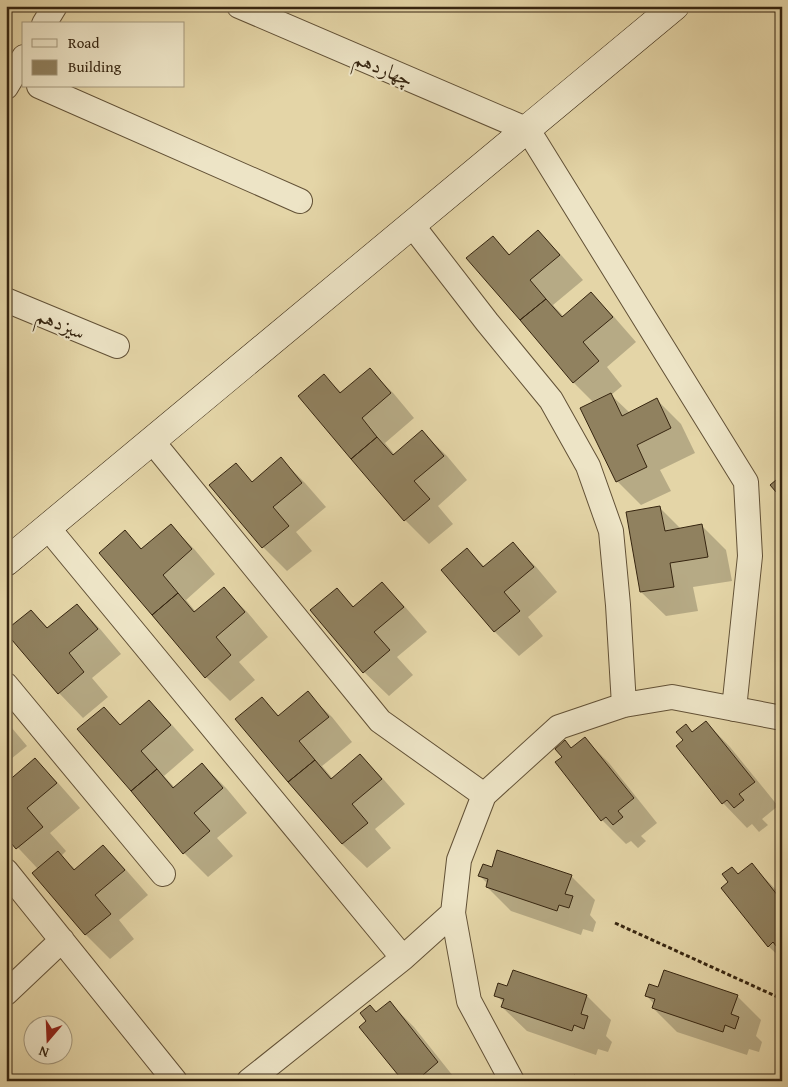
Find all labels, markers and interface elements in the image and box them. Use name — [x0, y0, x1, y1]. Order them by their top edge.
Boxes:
legend — [22, 22, 185, 88]
text: Road — [68, 32, 99, 53]
street label: چهاردهم — [348, 43, 418, 98]
text: Building — [68, 56, 122, 77]
street label: سیزدهم — [30, 300, 90, 351]
north arrow — [22, 1014, 72, 1064]
text: N — [35, 1041, 51, 1063]

